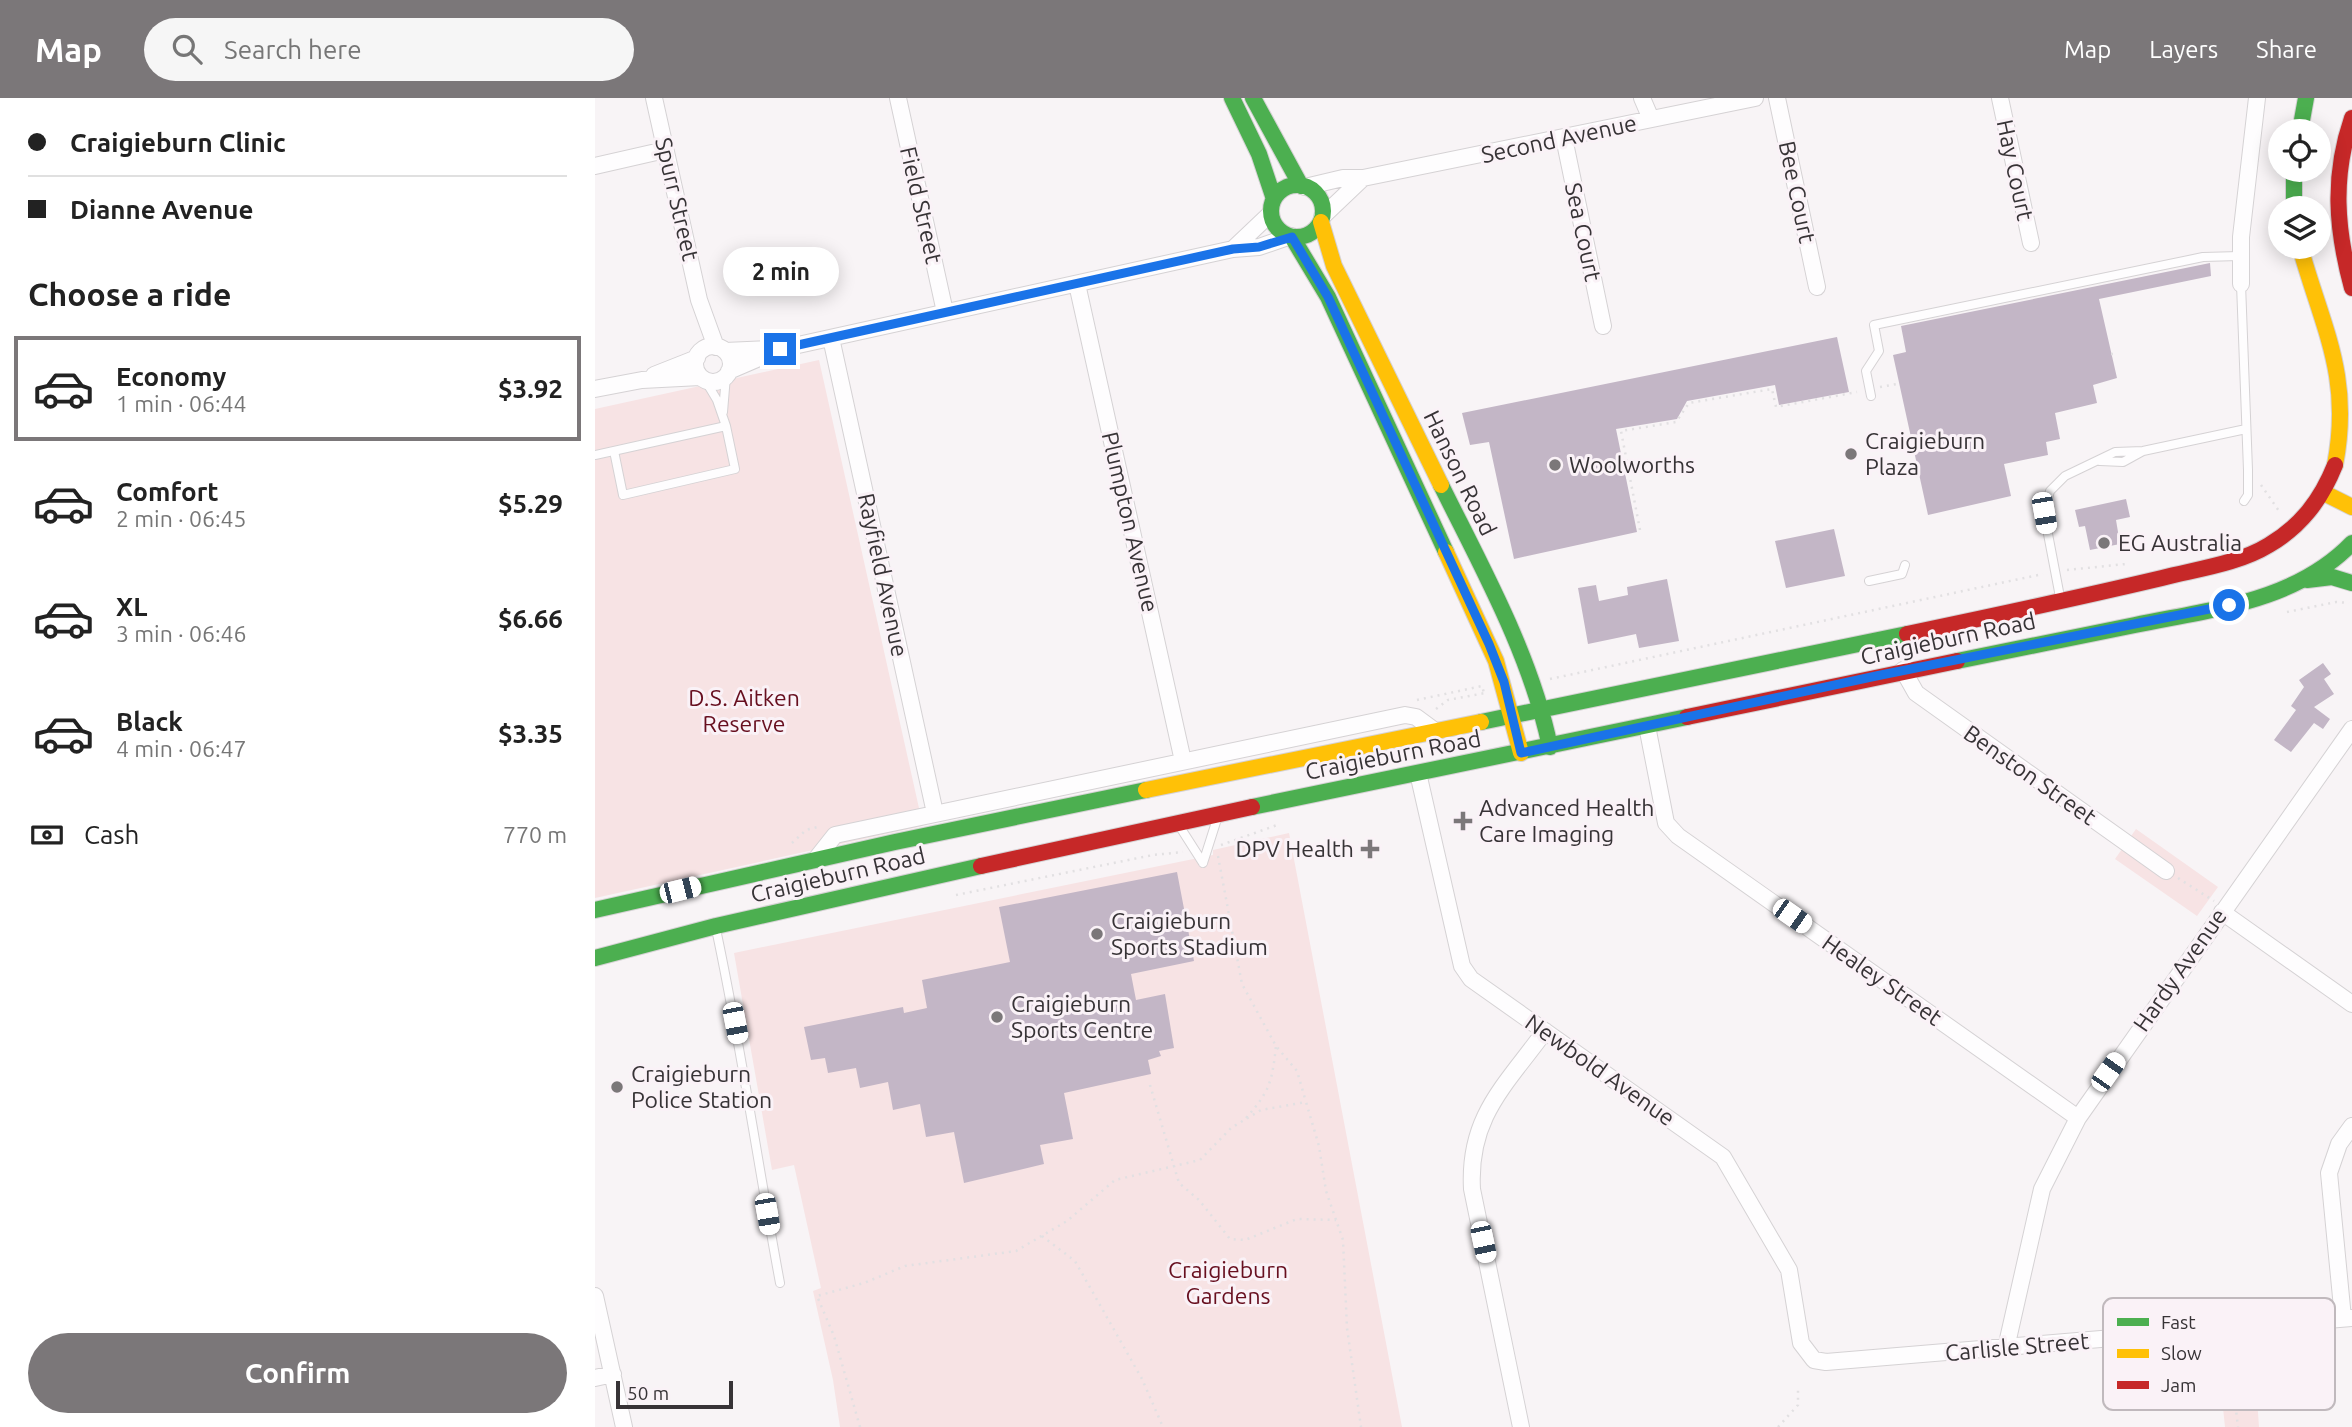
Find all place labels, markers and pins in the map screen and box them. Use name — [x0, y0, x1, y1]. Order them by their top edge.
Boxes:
place label: Craigieburn Plaza — [1865, 428, 1985, 479]
marker: Craigieburn Plaza — [1843, 446, 1859, 462]
place label: Woolworths — [1569, 452, 1695, 477]
marker: Woolworths — [1547, 457, 1563, 473]
place label: EG Australia — [2118, 530, 2242, 555]
marker: EG Australia — [2096, 535, 2112, 551]
place label: Advanced Health Care Imaging — [1479, 795, 1654, 846]
marker: Advanced Health Care Imaging — [1453, 811, 1473, 831]
place label: DPV Health — [1235, 836, 1354, 861]
marker: DPV Health — [1360, 839, 1380, 859]
place label: Craigieburn Sports Stadium — [1111, 908, 1268, 959]
marker: Craigieburn Sports Stadium — [1089, 926, 1105, 942]
place label: Craigieburn Sports Centre — [1011, 991, 1153, 1042]
marker: Craigieburn Sports Centre — [989, 1009, 1005, 1025]
place label: Craigieburn Police Station — [631, 1061, 772, 1112]
marker: Craigieburn Police Station — [609, 1079, 625, 1095]

